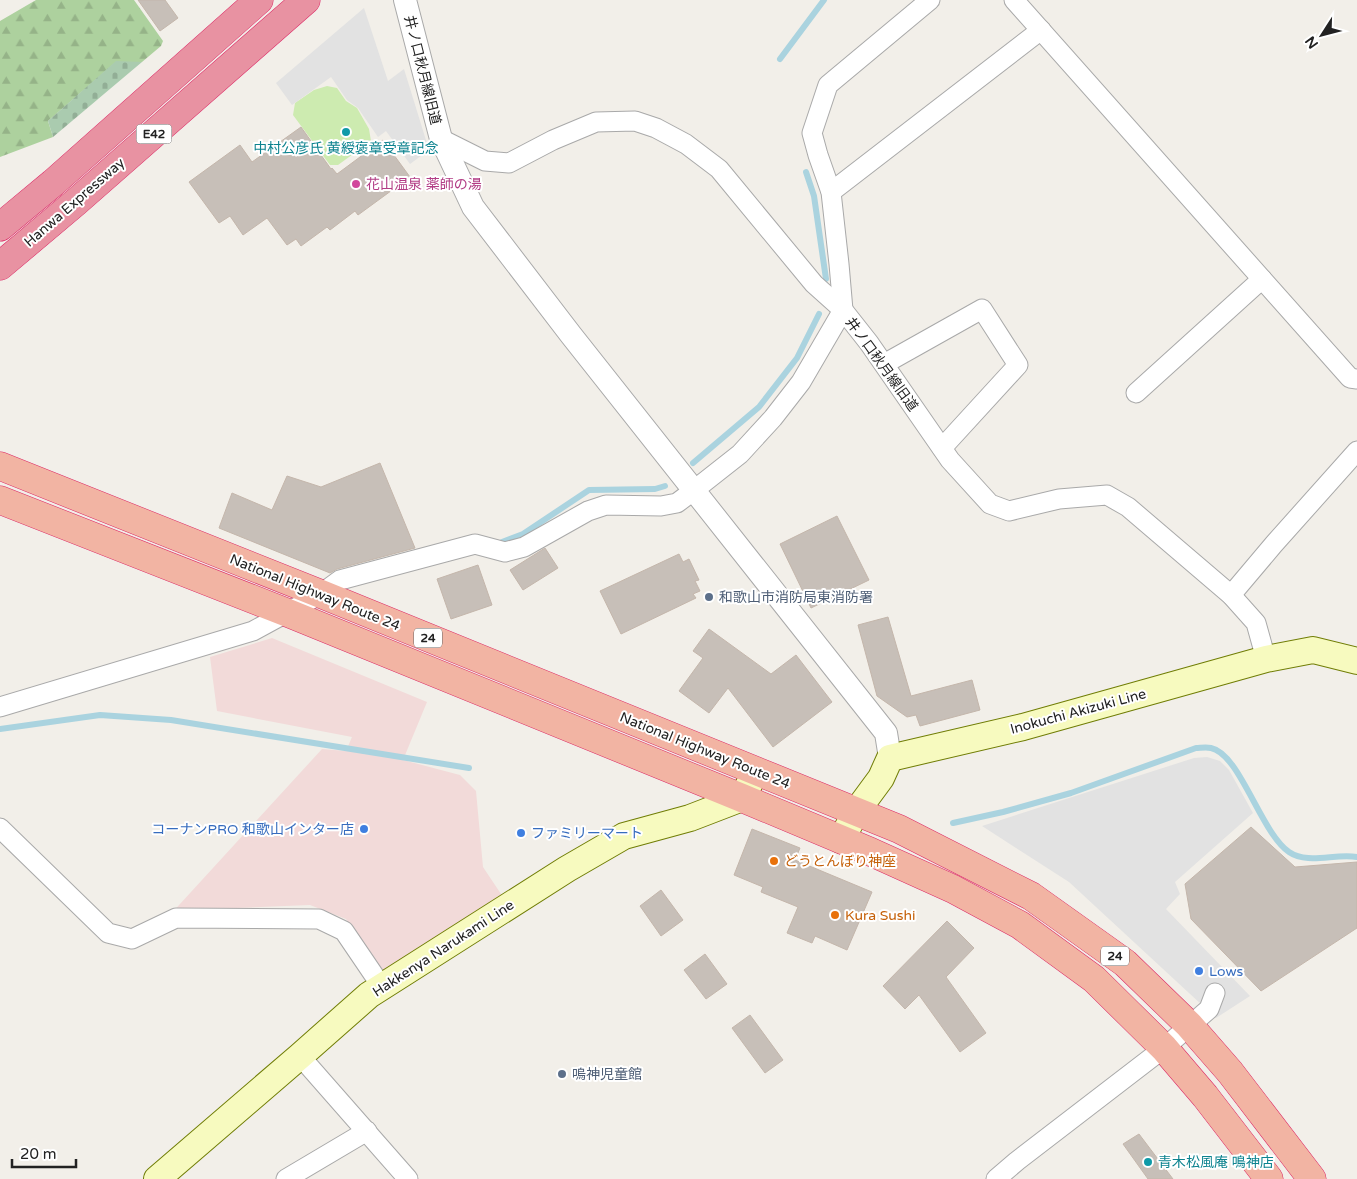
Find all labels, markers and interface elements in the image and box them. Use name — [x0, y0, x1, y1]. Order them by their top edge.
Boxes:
north arrow — [1297, 10, 1347, 60]
street label: 井ノ口秋月線旧道 — [401, 14, 444, 127]
text: N — [1302, 33, 1322, 52]
road number: E42 — [136, 125, 172, 144]
marker: 中村公彦氏 黄綬褒章受章記念 — [340, 126, 352, 138]
place label: 中村公彦氏 黄綬褒章受章記念 — [253, 140, 439, 157]
street label: Hanwa Expressway — [21, 154, 128, 251]
place label: 花山温泉 薬師の湯 — [366, 176, 482, 193]
marker: 花山温泉 薬師の湯 — [350, 178, 362, 190]
street label: 井ノ口秋月線旧道 — [842, 314, 921, 415]
street label: National Highway Route 24 — [227, 550, 403, 635]
place label: 和歌山市消防局東消防署 — [719, 589, 873, 606]
marker: 和歌山市消防局東消防署 — [703, 591, 715, 603]
road number: 24 — [414, 628, 442, 648]
street label: Inokuchi Akizuki Line — [1008, 685, 1148, 738]
street label: National Highway Route 24 — [617, 708, 793, 793]
place label: コーナンPRO 和歌山インター店 — [152, 821, 354, 838]
marker: コーナンPRO 和歌山インター店 — [358, 823, 370, 835]
place label: ファミリーマート — [531, 825, 643, 842]
marker: ファミリーマート — [515, 827, 527, 839]
place label: どうとんぼり神座 — [784, 853, 896, 870]
marker: どうとんぼり神座 — [768, 855, 780, 867]
street label: Hakkenya Narukami Line — [369, 896, 517, 1001]
place label: Kura Sushi — [845, 907, 916, 924]
marker: Kura Sushi — [829, 909, 841, 921]
road number: 24 — [1101, 946, 1129, 966]
place label: Lows — [1209, 963, 1244, 980]
marker: Lows — [1193, 965, 1205, 977]
place label: 嗚神児童館 — [572, 1066, 642, 1083]
marker: 嗚神児童館 — [556, 1068, 568, 1080]
scale bar — [12, 1136, 76, 1168]
text: 20 m — [20, 1145, 57, 1163]
place label: 青木松風庵 鳴神店 — [1158, 1154, 1274, 1171]
marker: 青木松風庵 鳴神店 — [1142, 1156, 1154, 1168]

